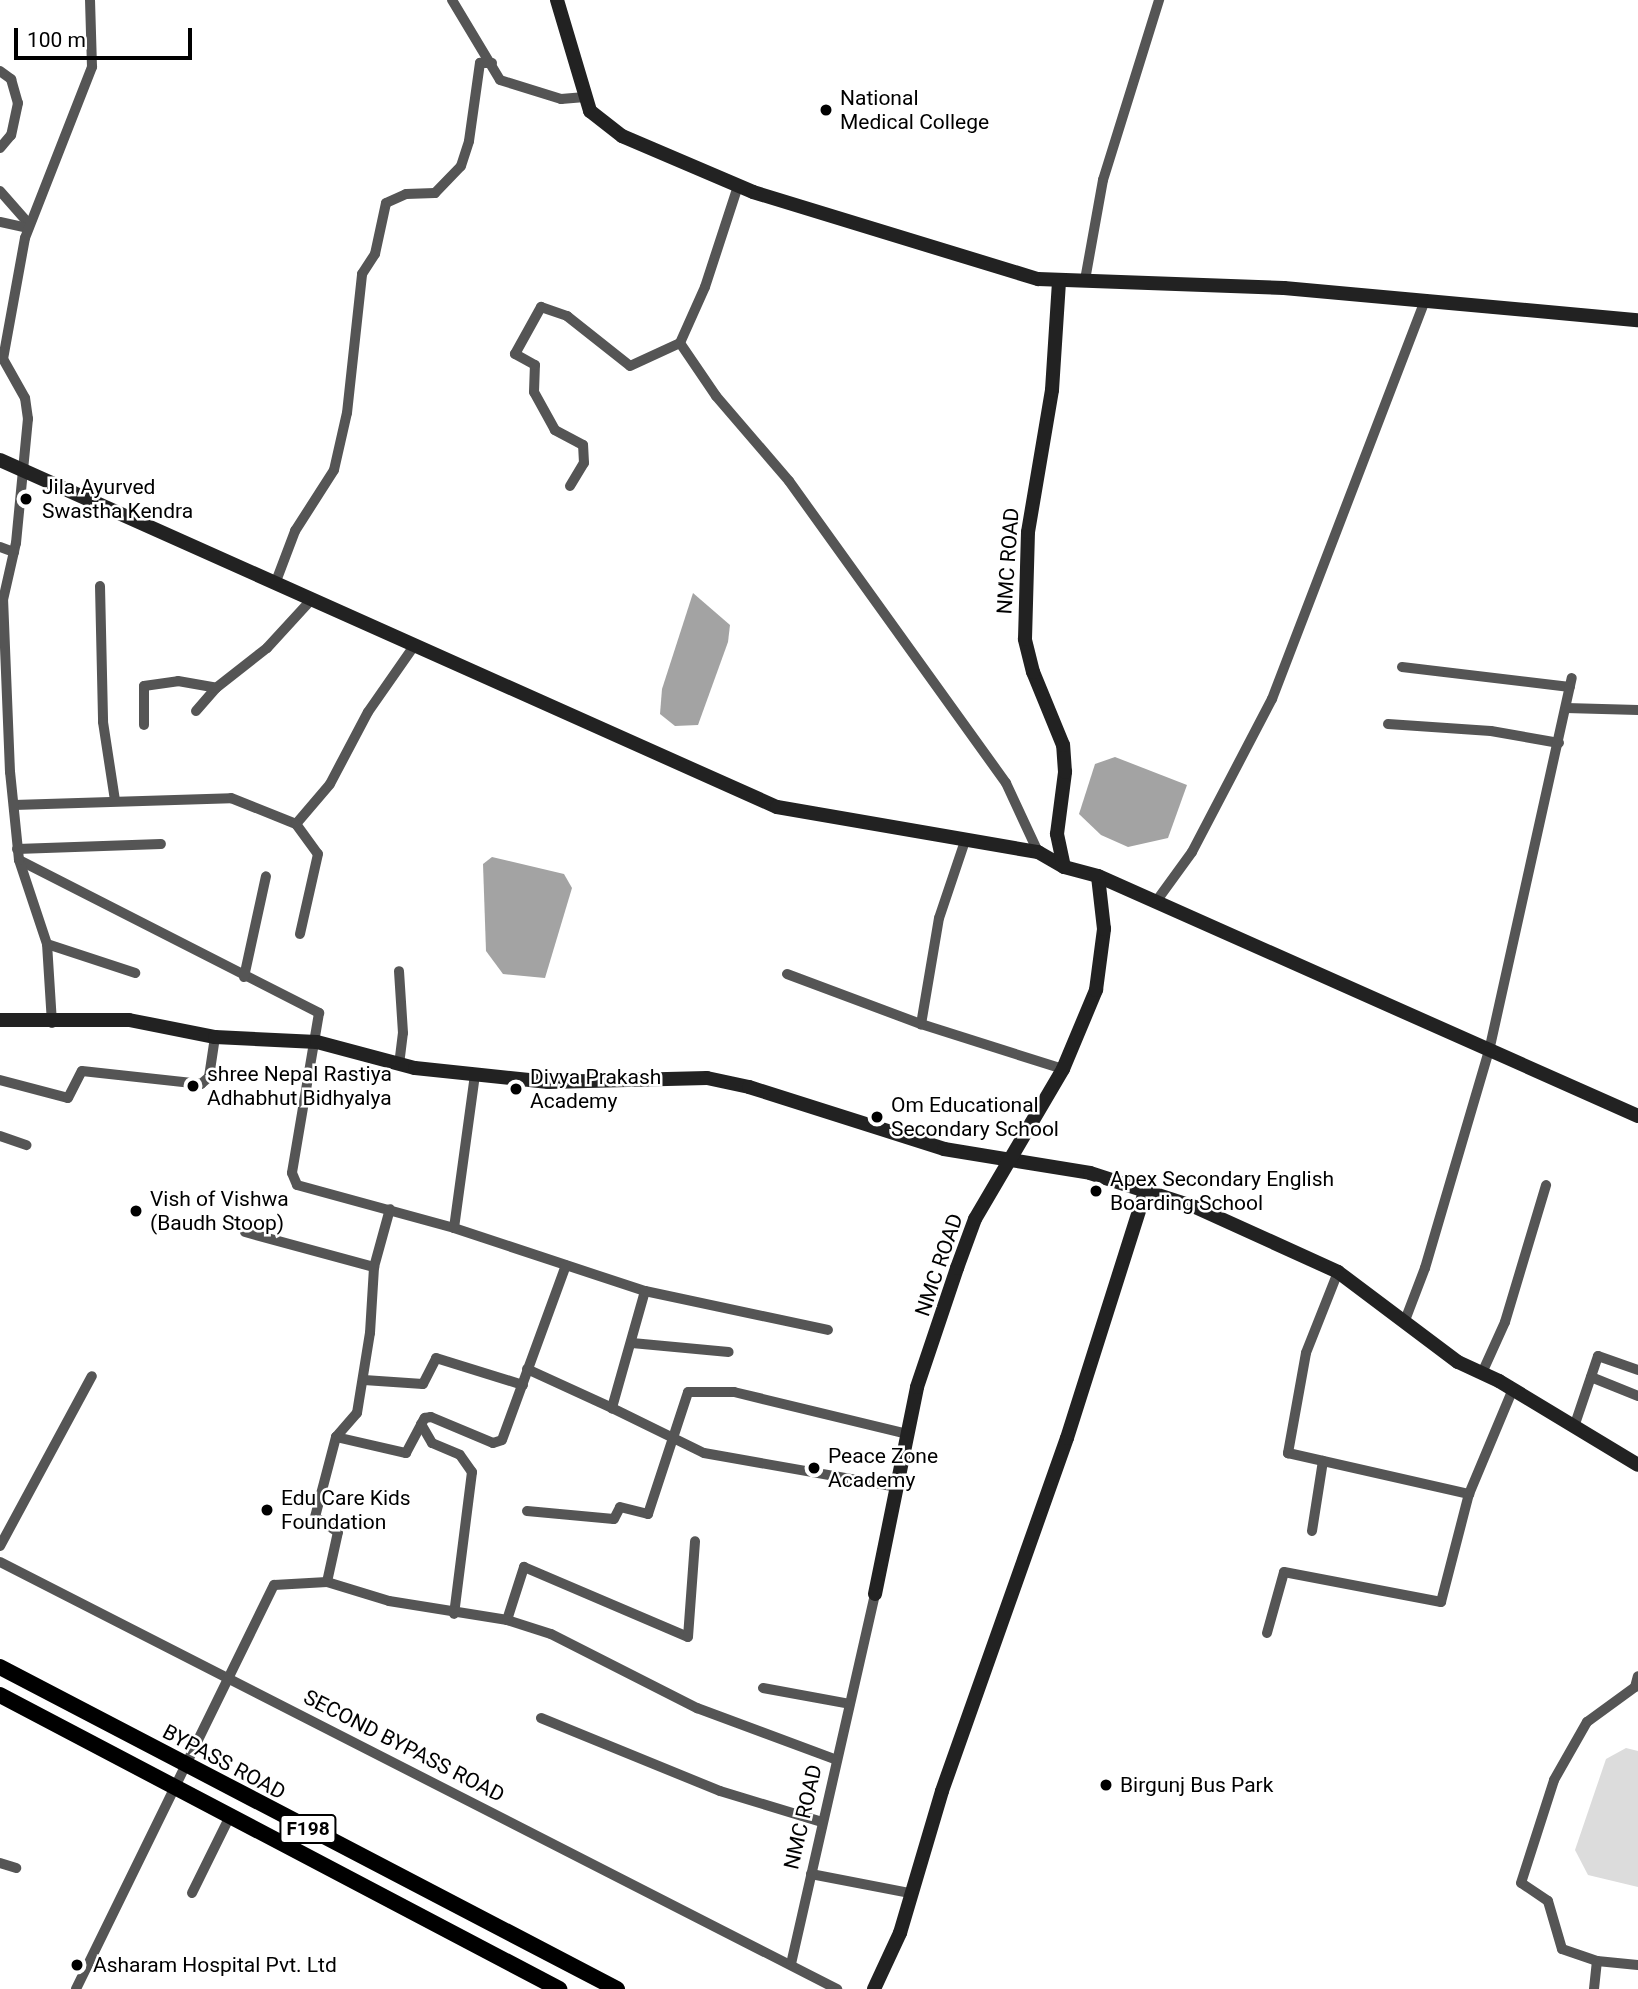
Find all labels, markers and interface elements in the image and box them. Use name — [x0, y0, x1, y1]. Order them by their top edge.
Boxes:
scale bar — [18, 14, 196, 58]
text: 100 m — [27, 28, 86, 52]
place label: National Medical College — [840, 85, 989, 135]
marker: National Medical College — [818, 102, 834, 118]
place label: Jila Ayurved Swastha Kendra — [42, 474, 193, 524]
marker: Jila Ayurved Swastha Kendra — [16, 489, 36, 509]
street label: NMC ROAD — [992, 507, 1024, 615]
place label: shree Nepal Rastiya Adhabhut Bidhyalya — [207, 1061, 392, 1111]
place label: Divya Prakash Academy — [530, 1064, 661, 1114]
marker: shree Nepal Rastiya Adhabhut Bidhyalya — [185, 1078, 201, 1094]
marker: Divya Prakash Academy — [508, 1081, 524, 1097]
place label: Om Educational Secondary School — [891, 1092, 1059, 1142]
marker: Om Educational Secondary School — [869, 1109, 885, 1125]
place label: Apex Secondary English Boarding School — [1110, 1166, 1334, 1216]
marker: Apex Secondary English Boarding School — [1088, 1183, 1104, 1199]
place label: Vish of Vishwa (Baudh Stoop) — [150, 1186, 289, 1236]
marker: Vish of Vishwa (Baudh Stoop) — [128, 1203, 144, 1219]
street label: NMC ROAD — [910, 1210, 968, 1320]
place label: Peace Zone Academy — [828, 1443, 938, 1493]
marker: Peace Zone Academy — [806, 1460, 822, 1476]
place label: Edu Care Kids Foundation — [281, 1485, 411, 1535]
marker: Edu Care Kids Foundation — [259, 1502, 275, 1518]
street label: SECOND BYPASS ROAD — [299, 1684, 509, 1808]
street label: BYPASS ROAD — [158, 1719, 290, 1805]
street label: NMC ROAD — [779, 1762, 827, 1872]
place label: Birgunj Bus Park — [1120, 1772, 1273, 1798]
marker: Birgunj Bus Park — [1098, 1777, 1114, 1793]
road number: F198 — [278, 1814, 338, 1844]
place label: Asharam Hospital Pvt. Ltd — [93, 1952, 337, 1978]
marker: Asharam Hospital Pvt. Ltd — [67, 1955, 87, 1975]

